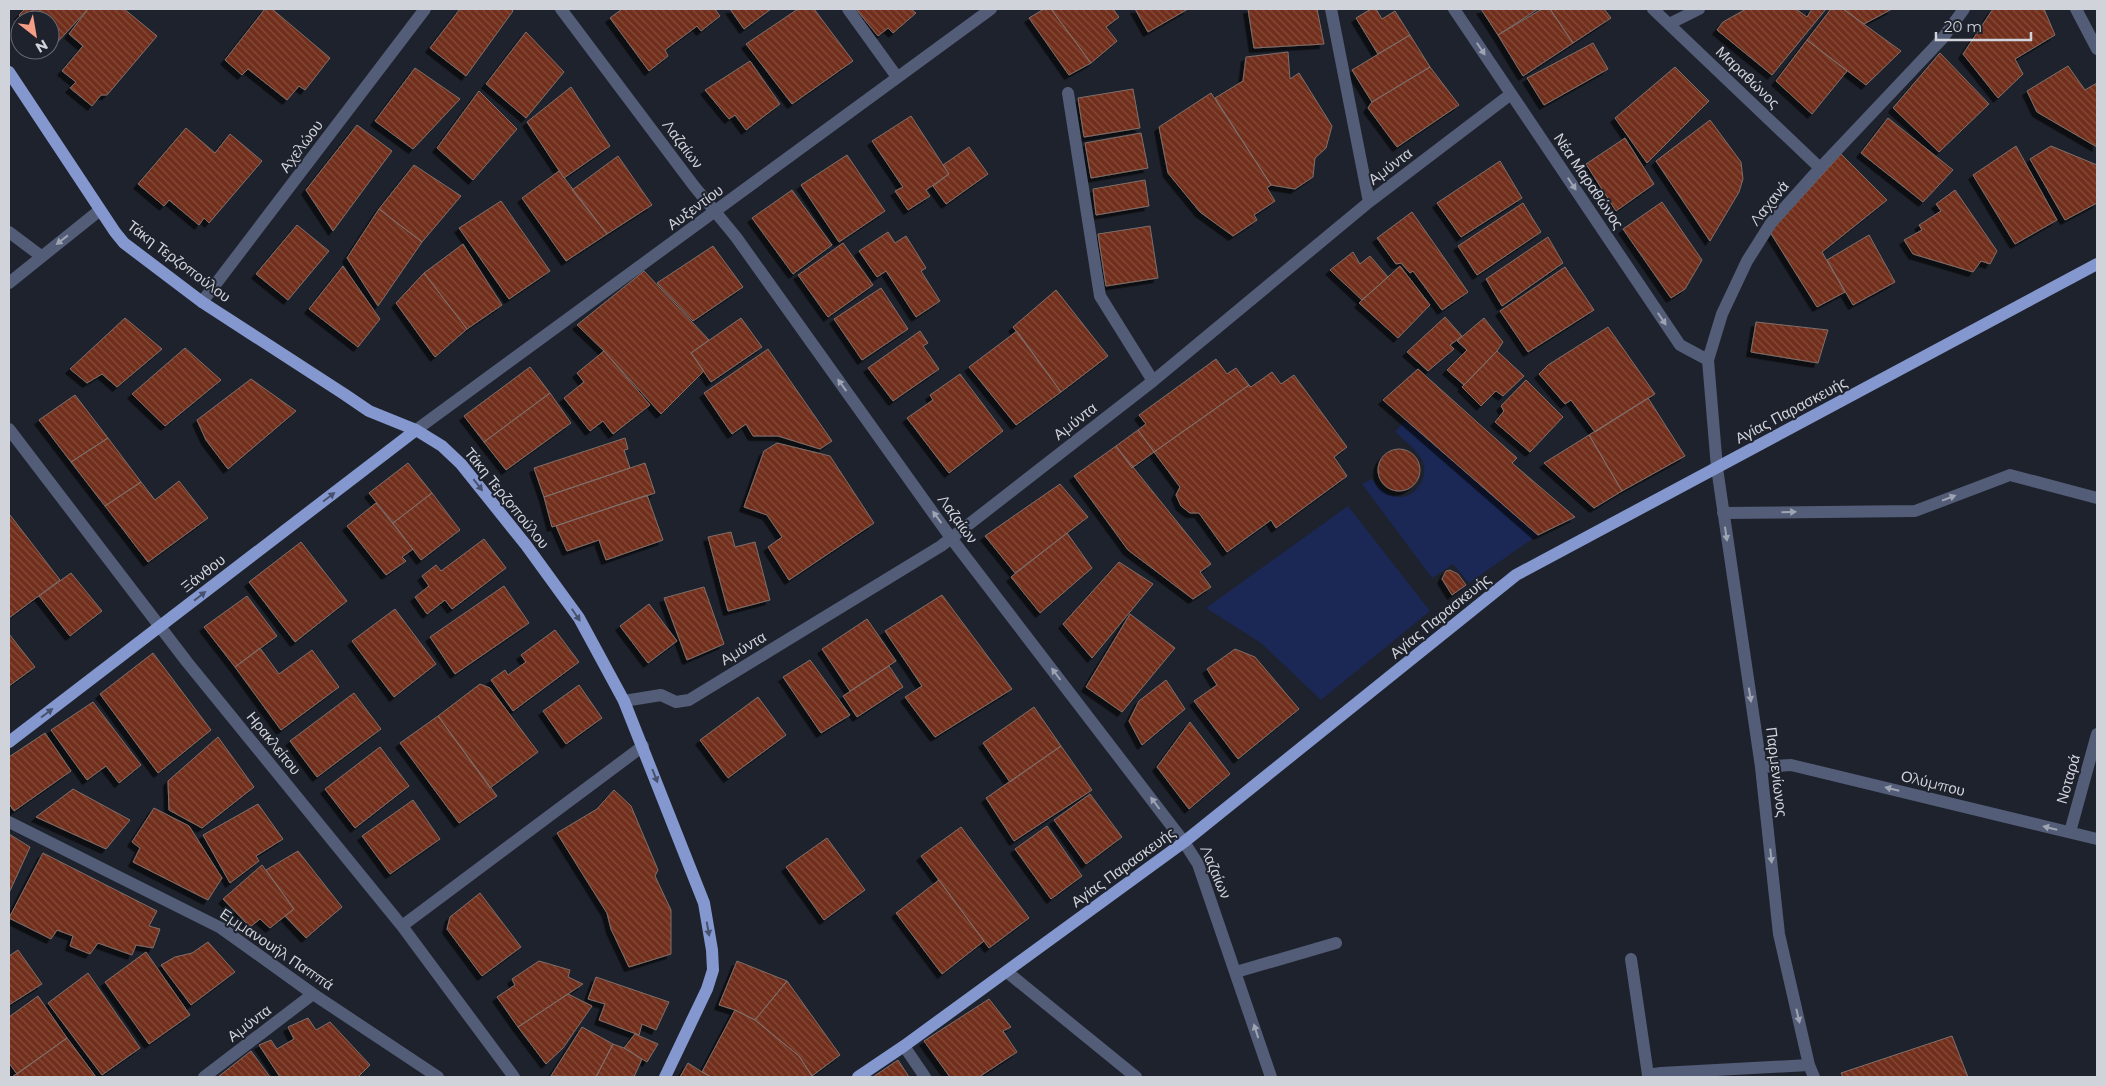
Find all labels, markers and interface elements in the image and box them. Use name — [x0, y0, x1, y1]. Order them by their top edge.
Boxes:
north arrow — [10, 10, 60, 60]
scale bar — [1936, 10, 2031, 42]
text: 20 m — [1944, 17, 1982, 36]
text: N — [32, 36, 51, 57]
street label: Μαραθώνος — [1712, 42, 1784, 112]
one-way arrow — [1476, 43, 1486, 56]
street label: Αχελώου — [275, 116, 327, 176]
street label: Λαζαίων — [659, 116, 707, 172]
street label: Νέα Μαραθώνος — [1550, 129, 1628, 233]
street label: Αμύντα — [1364, 143, 1416, 189]
one-way arrow — [1567, 177, 1576, 191]
street label: Λαχανά — [1745, 177, 1793, 229]
street label: Αυξεντίου — [663, 180, 727, 234]
street label: Τάκη Τερζοπούλου — [123, 216, 235, 306]
one-way arrow — [56, 235, 69, 246]
one-way arrow — [1657, 312, 1667, 326]
street label: Αγίας Παρασκευής — [1732, 372, 1850, 448]
one-way arrow — [837, 378, 847, 392]
street label: Αμύντα — [1049, 398, 1101, 444]
street label: Τάκη Τερζοπούλου — [460, 444, 554, 552]
one-way arrow — [473, 478, 484, 491]
street label: Λαζαίων — [934, 491, 982, 547]
one-way arrow — [322, 492, 335, 503]
one-way arrow — [1942, 494, 1957, 502]
one-way arrow — [1781, 508, 1797, 516]
one-way arrow — [931, 511, 942, 524]
one-way arrow — [1722, 526, 1730, 542]
street label: Ξάνθου — [177, 550, 229, 596]
street label: Αγίας Παρασκευής — [1386, 569, 1494, 663]
one-way arrow — [193, 591, 207, 601]
one-way arrow — [571, 608, 581, 621]
street label: Αμύντα — [717, 627, 770, 669]
one-way arrow — [1051, 667, 1061, 681]
one-way arrow — [1746, 687, 1754, 703]
one-way arrow — [41, 707, 54, 718]
street label: Ηρακλείτου — [243, 708, 305, 778]
street label: Παρμενίωνος — [1762, 726, 1792, 818]
street label: Νοταρά — [2052, 752, 2084, 806]
street label: Ολύμπου — [1899, 766, 1967, 800]
one-way arrow — [651, 769, 659, 784]
one-way arrow — [1884, 785, 1899, 793]
one-way arrow — [1149, 797, 1160, 810]
street label: Αγίας Παρασκευής — [1067, 823, 1179, 911]
one-way arrow — [2042, 824, 2057, 832]
street label: Λαζαίων — [1196, 843, 1236, 901]
one-way arrow — [1767, 848, 1775, 864]
street label: Εμμανουήλ Παππά — [216, 904, 338, 994]
one-way arrow — [705, 921, 713, 937]
street label: Αμύντα — [223, 1000, 275, 1046]
one-way arrow — [1794, 1008, 1802, 1023]
one-way arrow — [1251, 1023, 1259, 1038]

